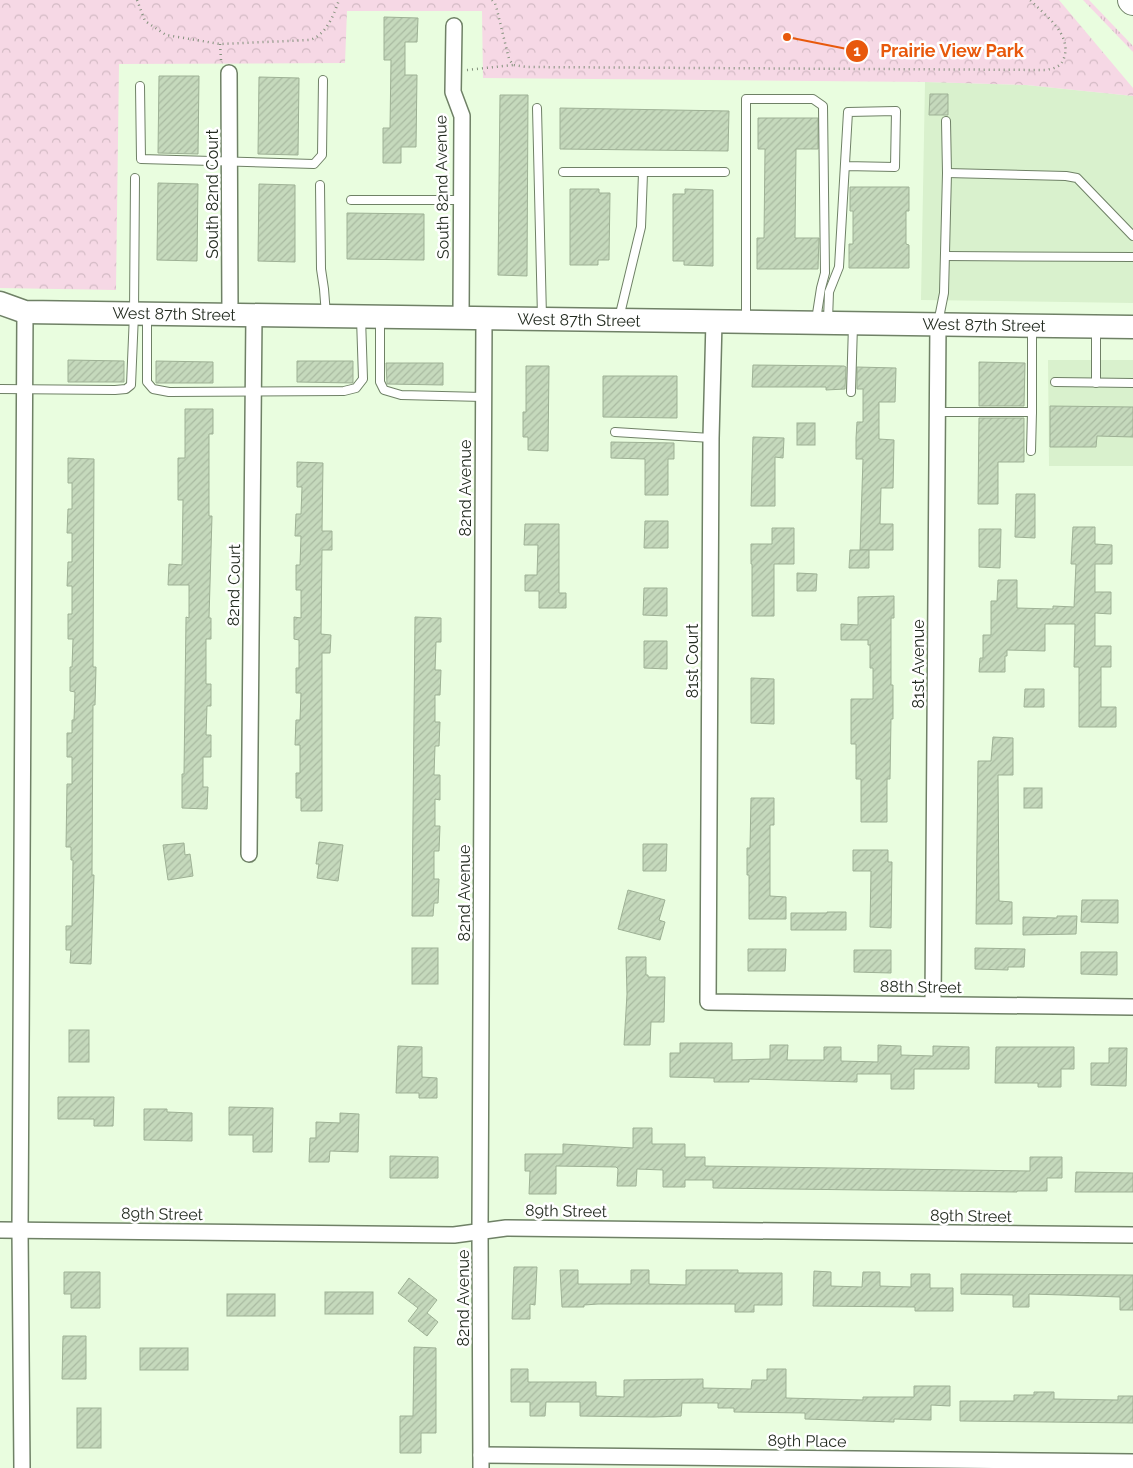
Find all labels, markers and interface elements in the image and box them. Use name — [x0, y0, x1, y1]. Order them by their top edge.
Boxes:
callout: Prairie View Park — [844, 34, 1034, 67]
text: Prairie View Park — [880, 40, 1025, 61]
text: 1 — [853, 42, 861, 60]
street label: South 82nd Avenue — [431, 115, 453, 259]
street label: South 82nd Court — [203, 129, 222, 259]
street label: West 87th Street — [112, 303, 236, 325]
street label: West 87th Street — [517, 309, 641, 331]
street label: West 87th Street — [922, 314, 1046, 336]
street label: 82nd Avenue — [456, 440, 475, 536]
street label: 82nd Court — [224, 543, 244, 626]
street label: 81st Avenue — [909, 619, 928, 709]
street label: 81st Court — [683, 623, 702, 698]
street label: 82nd Avenue — [455, 845, 474, 941]
street label: 88th Street — [880, 977, 963, 997]
street label: 89th Street — [525, 1201, 608, 1221]
street label: 89th Street — [121, 1204, 204, 1224]
street label: 89th Street — [930, 1206, 1013, 1226]
street label: 82nd Avenue — [454, 1250, 473, 1346]
street label: 89th Place — [767, 1431, 847, 1451]

